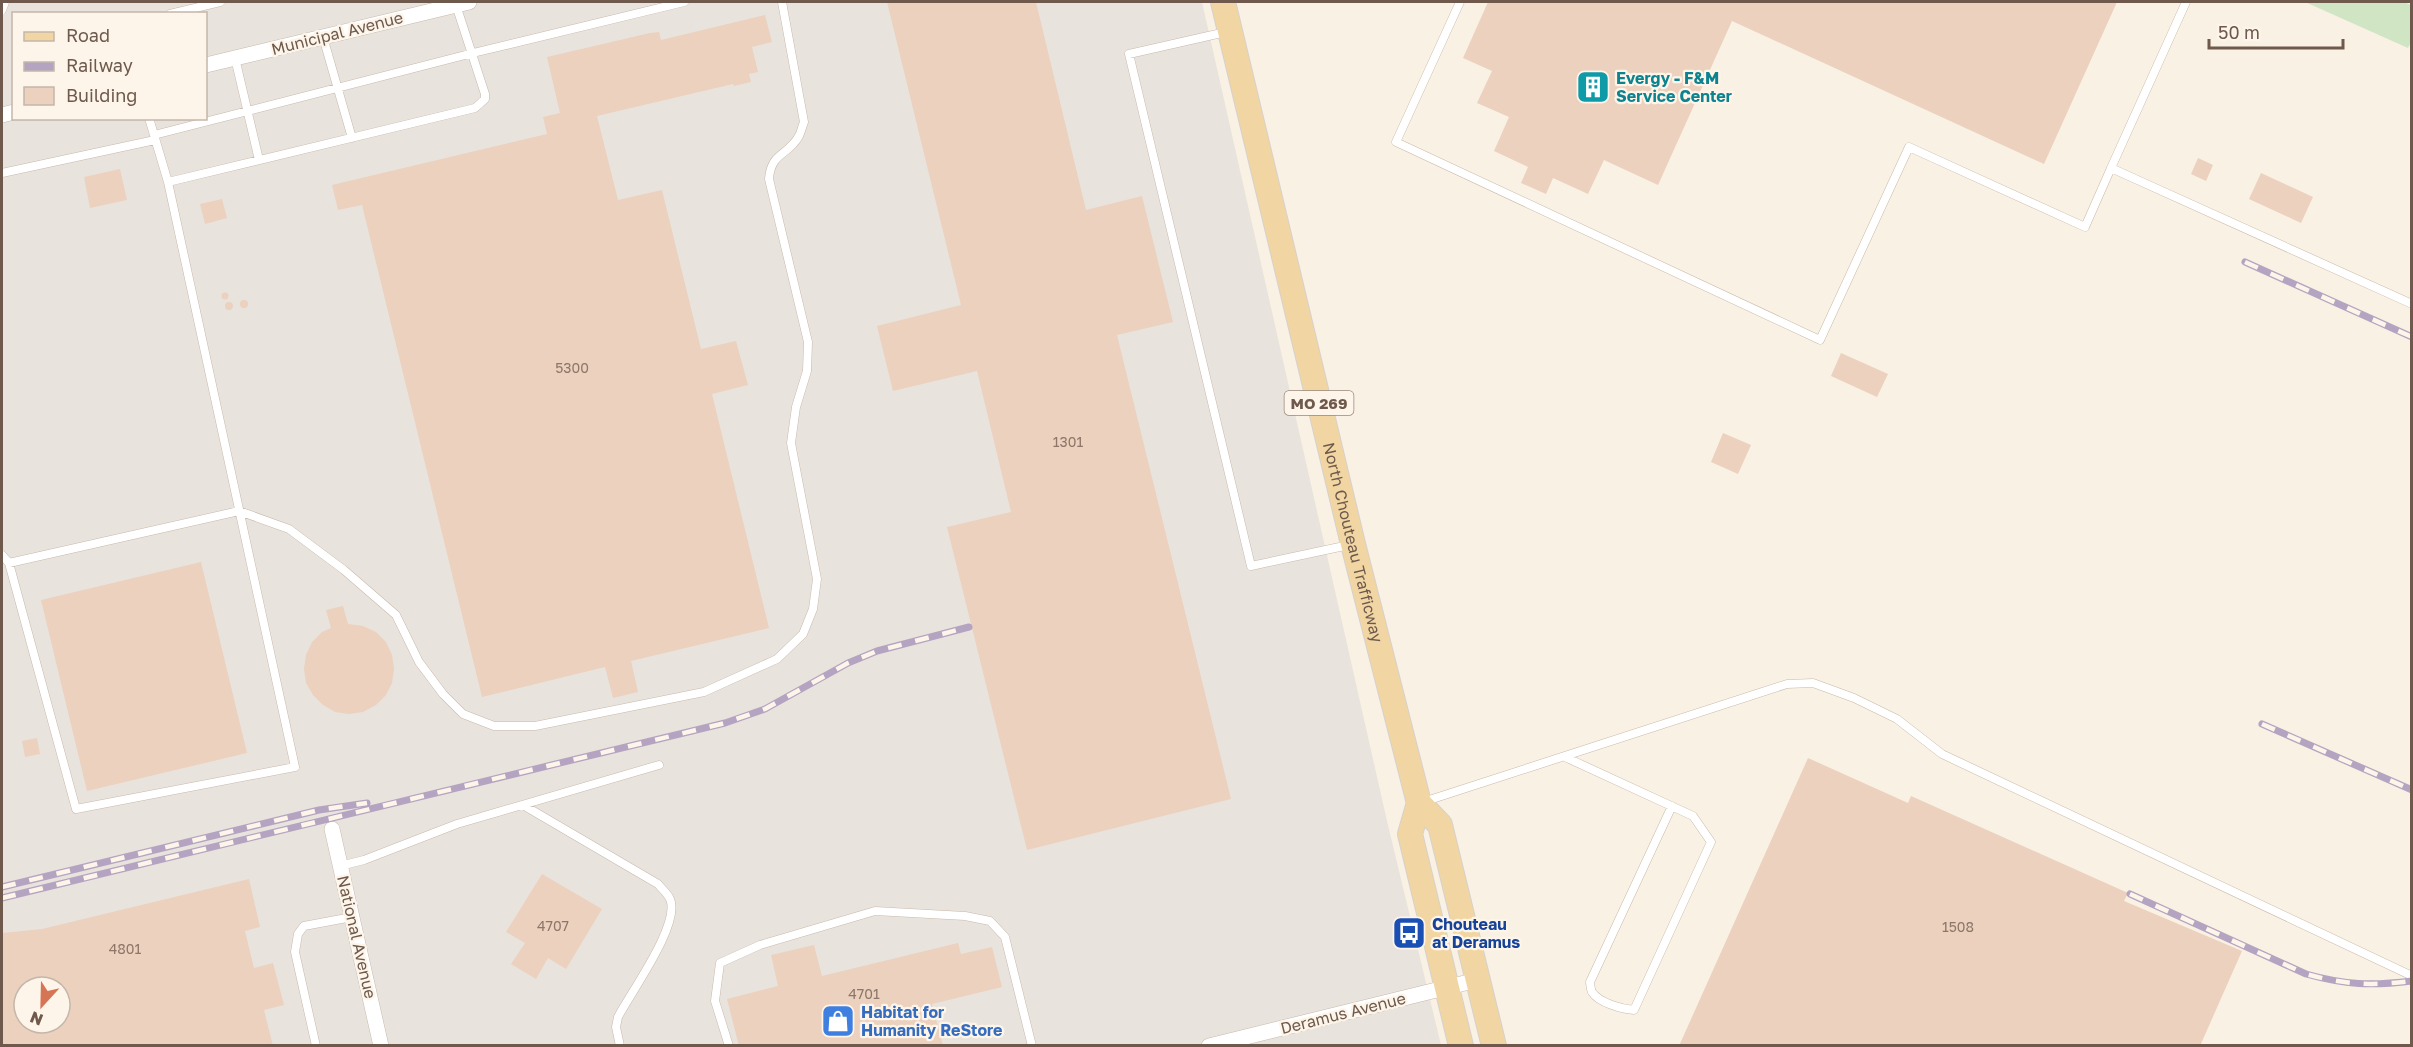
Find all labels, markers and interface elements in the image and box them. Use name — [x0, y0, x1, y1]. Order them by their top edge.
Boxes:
street label: Municipal Avenue — [269, 7, 405, 59]
legend — [12, 12, 207, 120]
scale bar — [2209, 12, 2342, 50]
text: 50 m — [2218, 21, 2260, 43]
text: Road — [66, 24, 110, 46]
text: Railway — [66, 54, 133, 76]
place label: Evergy - F&M Service Center — [1616, 68, 1732, 106]
building icon: Evergy - F&M Service Center — [1575, 69, 1611, 105]
text: Building — [66, 84, 137, 106]
house number: 5300 — [555, 359, 589, 376]
road number: MO 269 — [1284, 391, 1354, 415]
house number: 1301 — [1053, 433, 1083, 450]
street label: North Chouteau Trafficway — [1319, 440, 1388, 645]
street label: National Avenue — [333, 873, 381, 1001]
place label: Chouteau at Deramus — [1432, 914, 1520, 952]
bus stop icon: Chouteau at Deramus — [1391, 915, 1427, 951]
house number: 4707 — [537, 917, 569, 934]
house number: 1508 — [1942, 918, 1974, 935]
house number: 4801 — [109, 940, 141, 957]
north arrow — [12, 975, 72, 1035]
house number: 4701 — [848, 985, 880, 1002]
street label: Deramus Avenue — [1278, 988, 1408, 1038]
place label: Habitat for Humanity ReStore — [861, 1002, 1003, 1040]
shop icon: Habitat for Humanity ReStore — [820, 1003, 856, 1039]
text: N — [27, 1007, 46, 1030]

